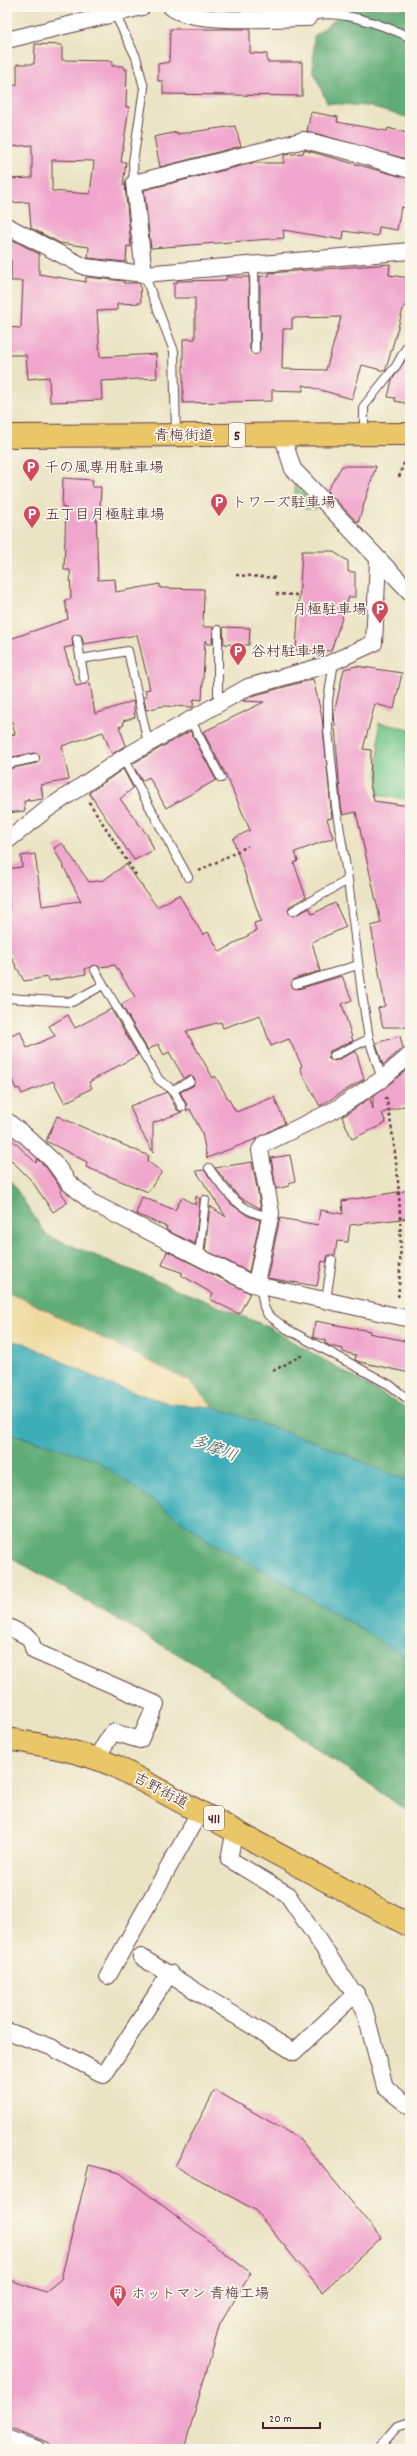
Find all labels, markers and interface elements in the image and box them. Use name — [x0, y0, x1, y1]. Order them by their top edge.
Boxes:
road number: 5 — [229, 423, 245, 447]
street label: 青梅街道 — [154, 426, 214, 448]
parking icon: 千の風専用駐車場 — [21, 457, 41, 482]
place label: 千の風専用駐車場 — [44, 458, 164, 480]
parking icon: トワーズ駐車場 — [209, 492, 229, 517]
place label: トワーズ駐車場 — [232, 493, 336, 515]
parking icon: 五丁目月極駐車場 — [22, 504, 42, 529]
place label: 五丁目月極駐車場 — [45, 505, 165, 527]
parking icon: 月極駐車場 — [370, 599, 390, 624]
place label: 月極駐車場 — [292, 600, 367, 622]
parking icon: 谷村駐車場 — [228, 641, 248, 666]
place label: 谷村駐車場 — [251, 642, 326, 664]
water label: 多摩川 — [188, 1430, 241, 1469]
street label: 吉野街道 — [128, 1768, 192, 1816]
road number: 411 — [204, 1806, 224, 1830]
building icon: ホットマン 青梅工場 — [108, 2283, 128, 2308]
place label: ホットマン 青梅工場 — [131, 2284, 269, 2306]
scale bar — [263, 2404, 320, 2430]
text: 20 m — [269, 2411, 292, 2428]

